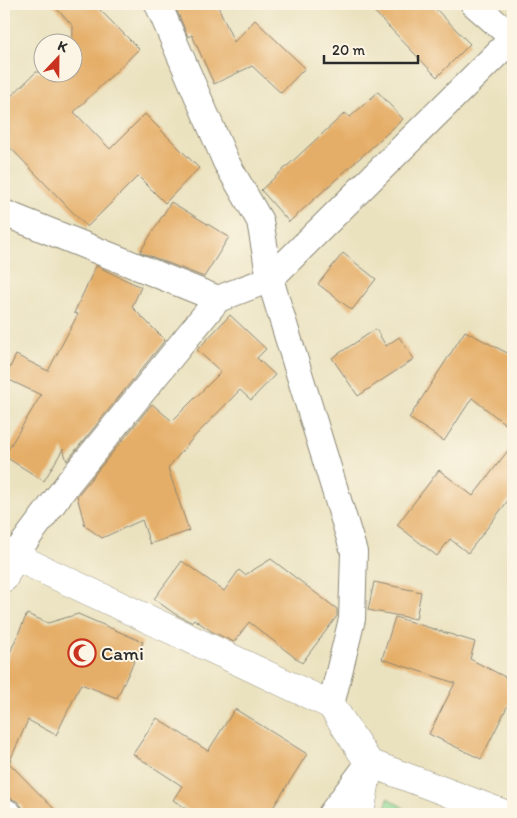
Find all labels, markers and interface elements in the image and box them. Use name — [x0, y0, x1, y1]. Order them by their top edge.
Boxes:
north arrow — [32, 32, 82, 82]
scale bar — [324, 32, 418, 64]
text: K — [55, 37, 71, 56]
text: 20 m — [332, 41, 366, 59]
mosque icon: Cami — [67, 638, 97, 668]
place label: Cami — [101, 642, 144, 665]

